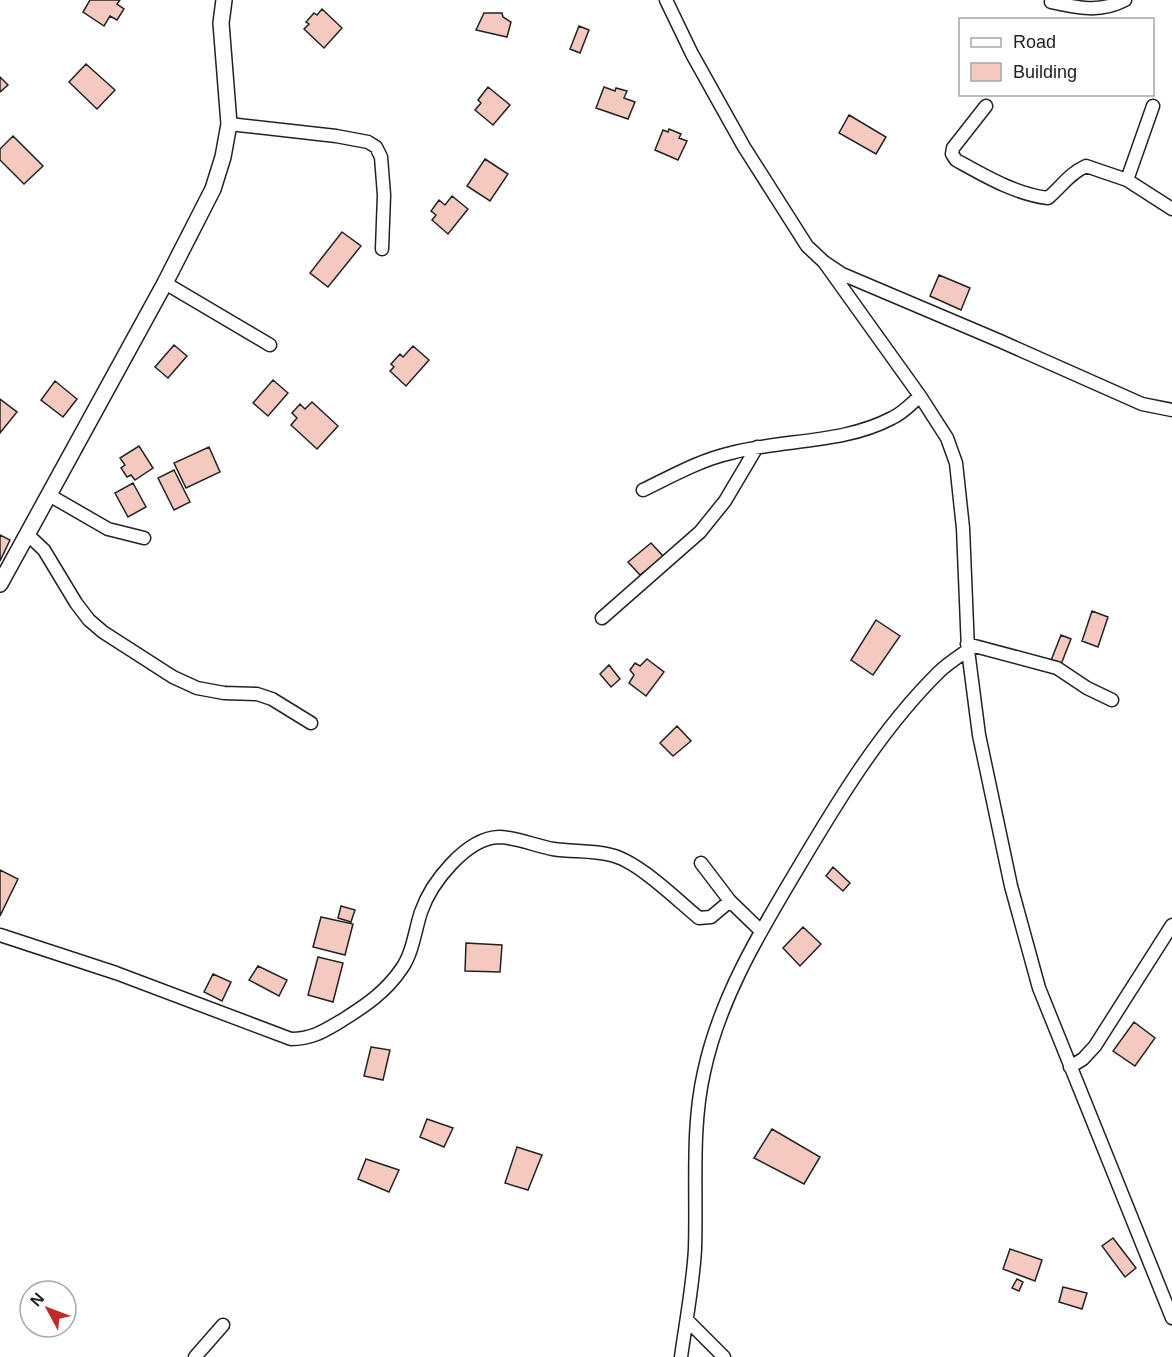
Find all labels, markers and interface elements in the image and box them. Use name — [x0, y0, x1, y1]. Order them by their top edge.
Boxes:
legend — [959, 18, 1154, 96]
text: Road — [1013, 32, 1056, 52]
text: Building — [1013, 62, 1077, 82]
north arrow — [18, 1279, 78, 1339]
text: N — [27, 1290, 47, 1309]

